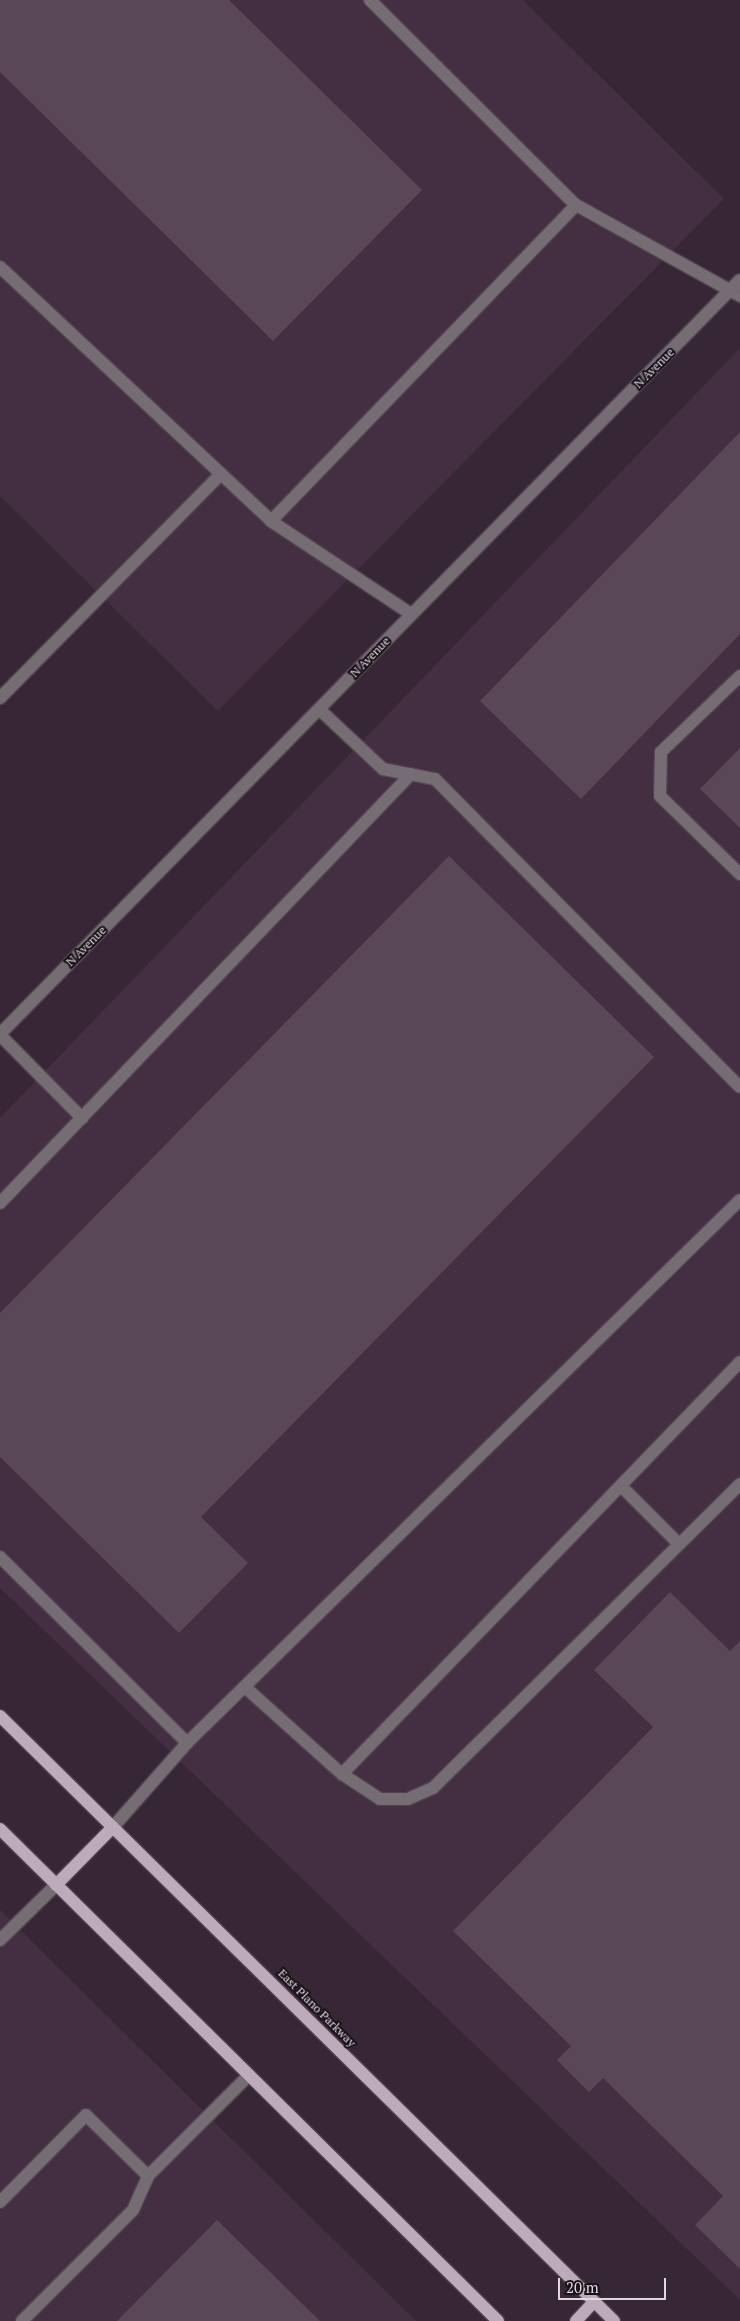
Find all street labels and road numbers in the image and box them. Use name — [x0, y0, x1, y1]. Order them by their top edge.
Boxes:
street label: N Avenue — [631, 345, 677, 391]
street label: N Avenue — [347, 634, 393, 680]
street label: N Avenue — [63, 923, 109, 969]
street label: East Plano Parkway — [275, 1966, 359, 2050]

